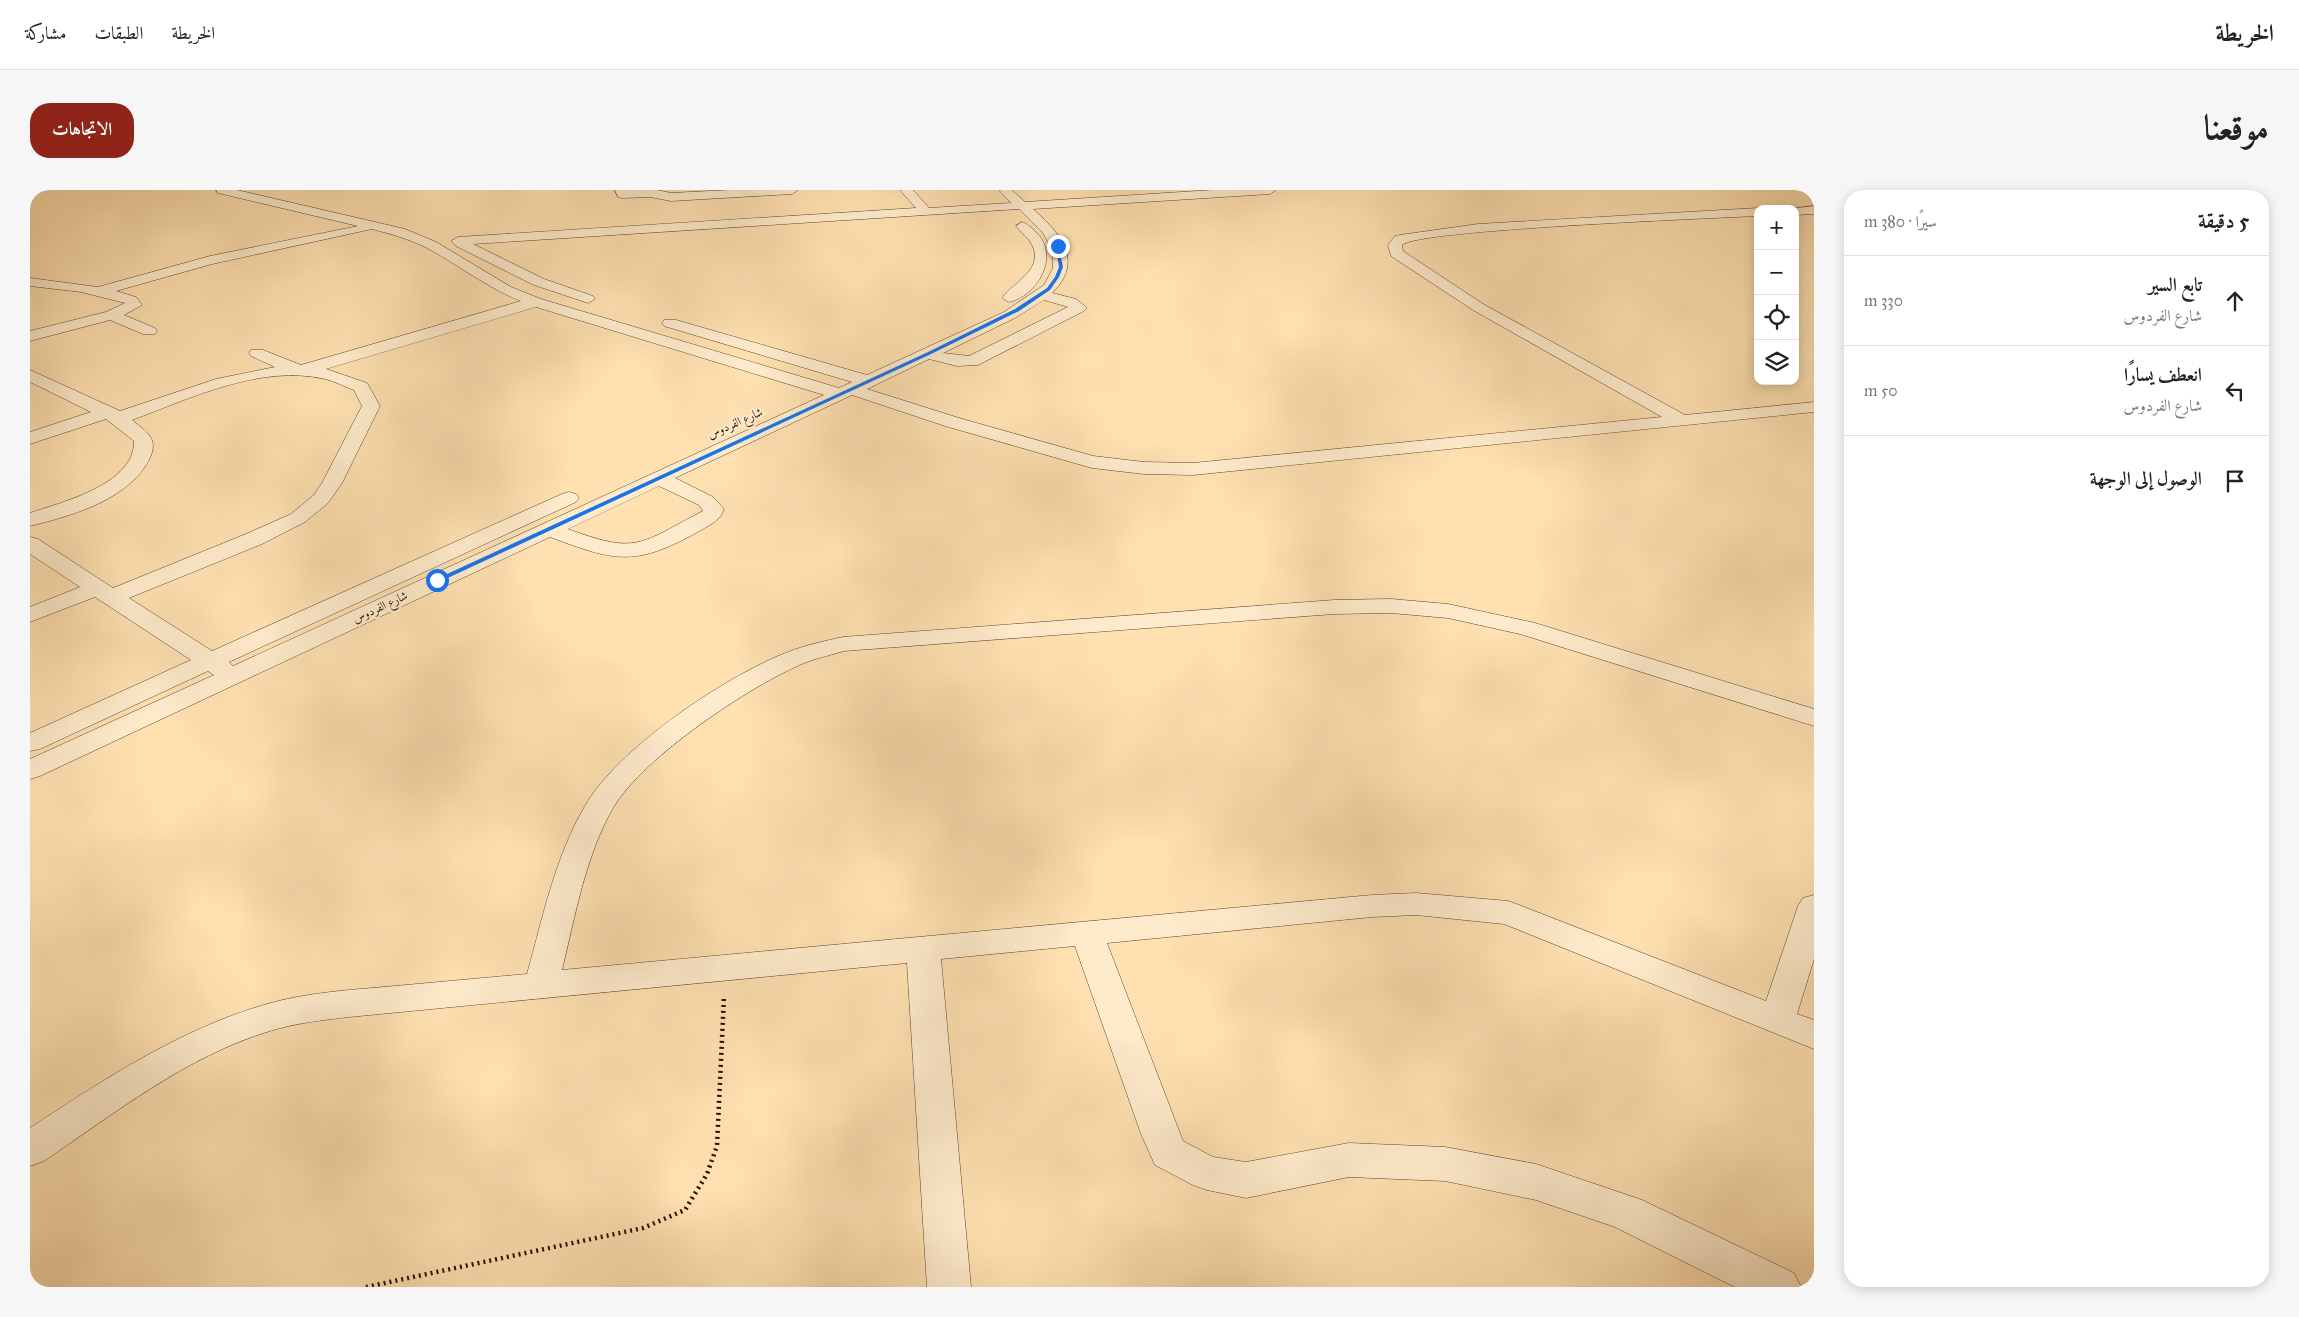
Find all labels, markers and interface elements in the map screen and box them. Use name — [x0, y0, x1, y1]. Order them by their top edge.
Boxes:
text: الخريطة — [2216, 18, 2274, 48]
text: مشاركة — [25, 22, 66, 44]
text: الطبقات — [94, 22, 143, 44]
text: الخريطة — [171, 22, 215, 44]
button: الاتجاهات — [30, 103, 134, 158]
text: موقعنا — [2204, 106, 2269, 149]
map controls — [1754, 205, 1799, 385]
button: + — [1754, 205, 1799, 250]
text: 5 دقيقة — [2198, 208, 2249, 234]
text: سيرًا · 380 m — [1864, 212, 1937, 231]
route end — [1047, 235, 1070, 258]
button: − — [1754, 250, 1799, 295]
text: تابع السير — [2148, 273, 2202, 296]
icon: ahead — [2221, 287, 2249, 315]
text: 330 m — [1864, 291, 1903, 310]
button: locate — [1754, 295, 1799, 340]
text: شارع الفردوس — [2123, 306, 2202, 325]
button: layers — [1754, 340, 1799, 385]
text: انعطف يسارًا — [2124, 363, 2202, 386]
icon: left — [2221, 377, 2249, 405]
text: 50 m — [1864, 381, 1898, 400]
text: شارع الفردوس — [2123, 396, 2202, 415]
street label: شارع الفردوس — [705, 405, 767, 445]
text: الوصول إلى الوجهة — [2090, 467, 2202, 490]
icon: arrive — [2221, 467, 2249, 495]
route start — [426, 569, 449, 592]
street label: شارع الفردوس — [350, 588, 411, 629]

